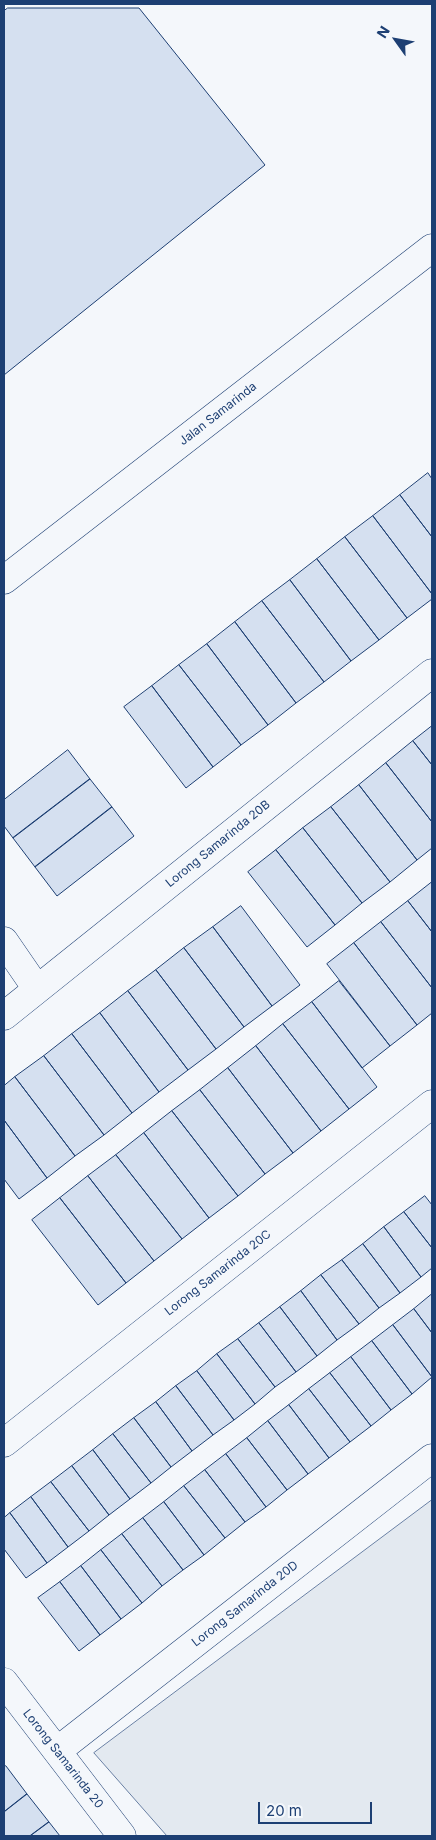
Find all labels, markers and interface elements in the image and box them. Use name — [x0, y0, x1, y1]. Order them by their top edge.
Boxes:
north arrow — [371, 15, 421, 65]
text: N — [373, 23, 393, 41]
street label: Jalan Samarinda — [176, 379, 260, 449]
street label: Lorong Samarinda 20B — [163, 798, 273, 890]
street label: Lorong Samarinda 20C — [162, 1227, 274, 1319]
street label: Lorong Samarinda 20D — [189, 1558, 301, 1650]
street label: Lorong Samarinda 20 — [20, 1706, 106, 1812]
scale bar — [261, 1792, 375, 1824]
text: 20 m — [266, 1801, 302, 1820]

